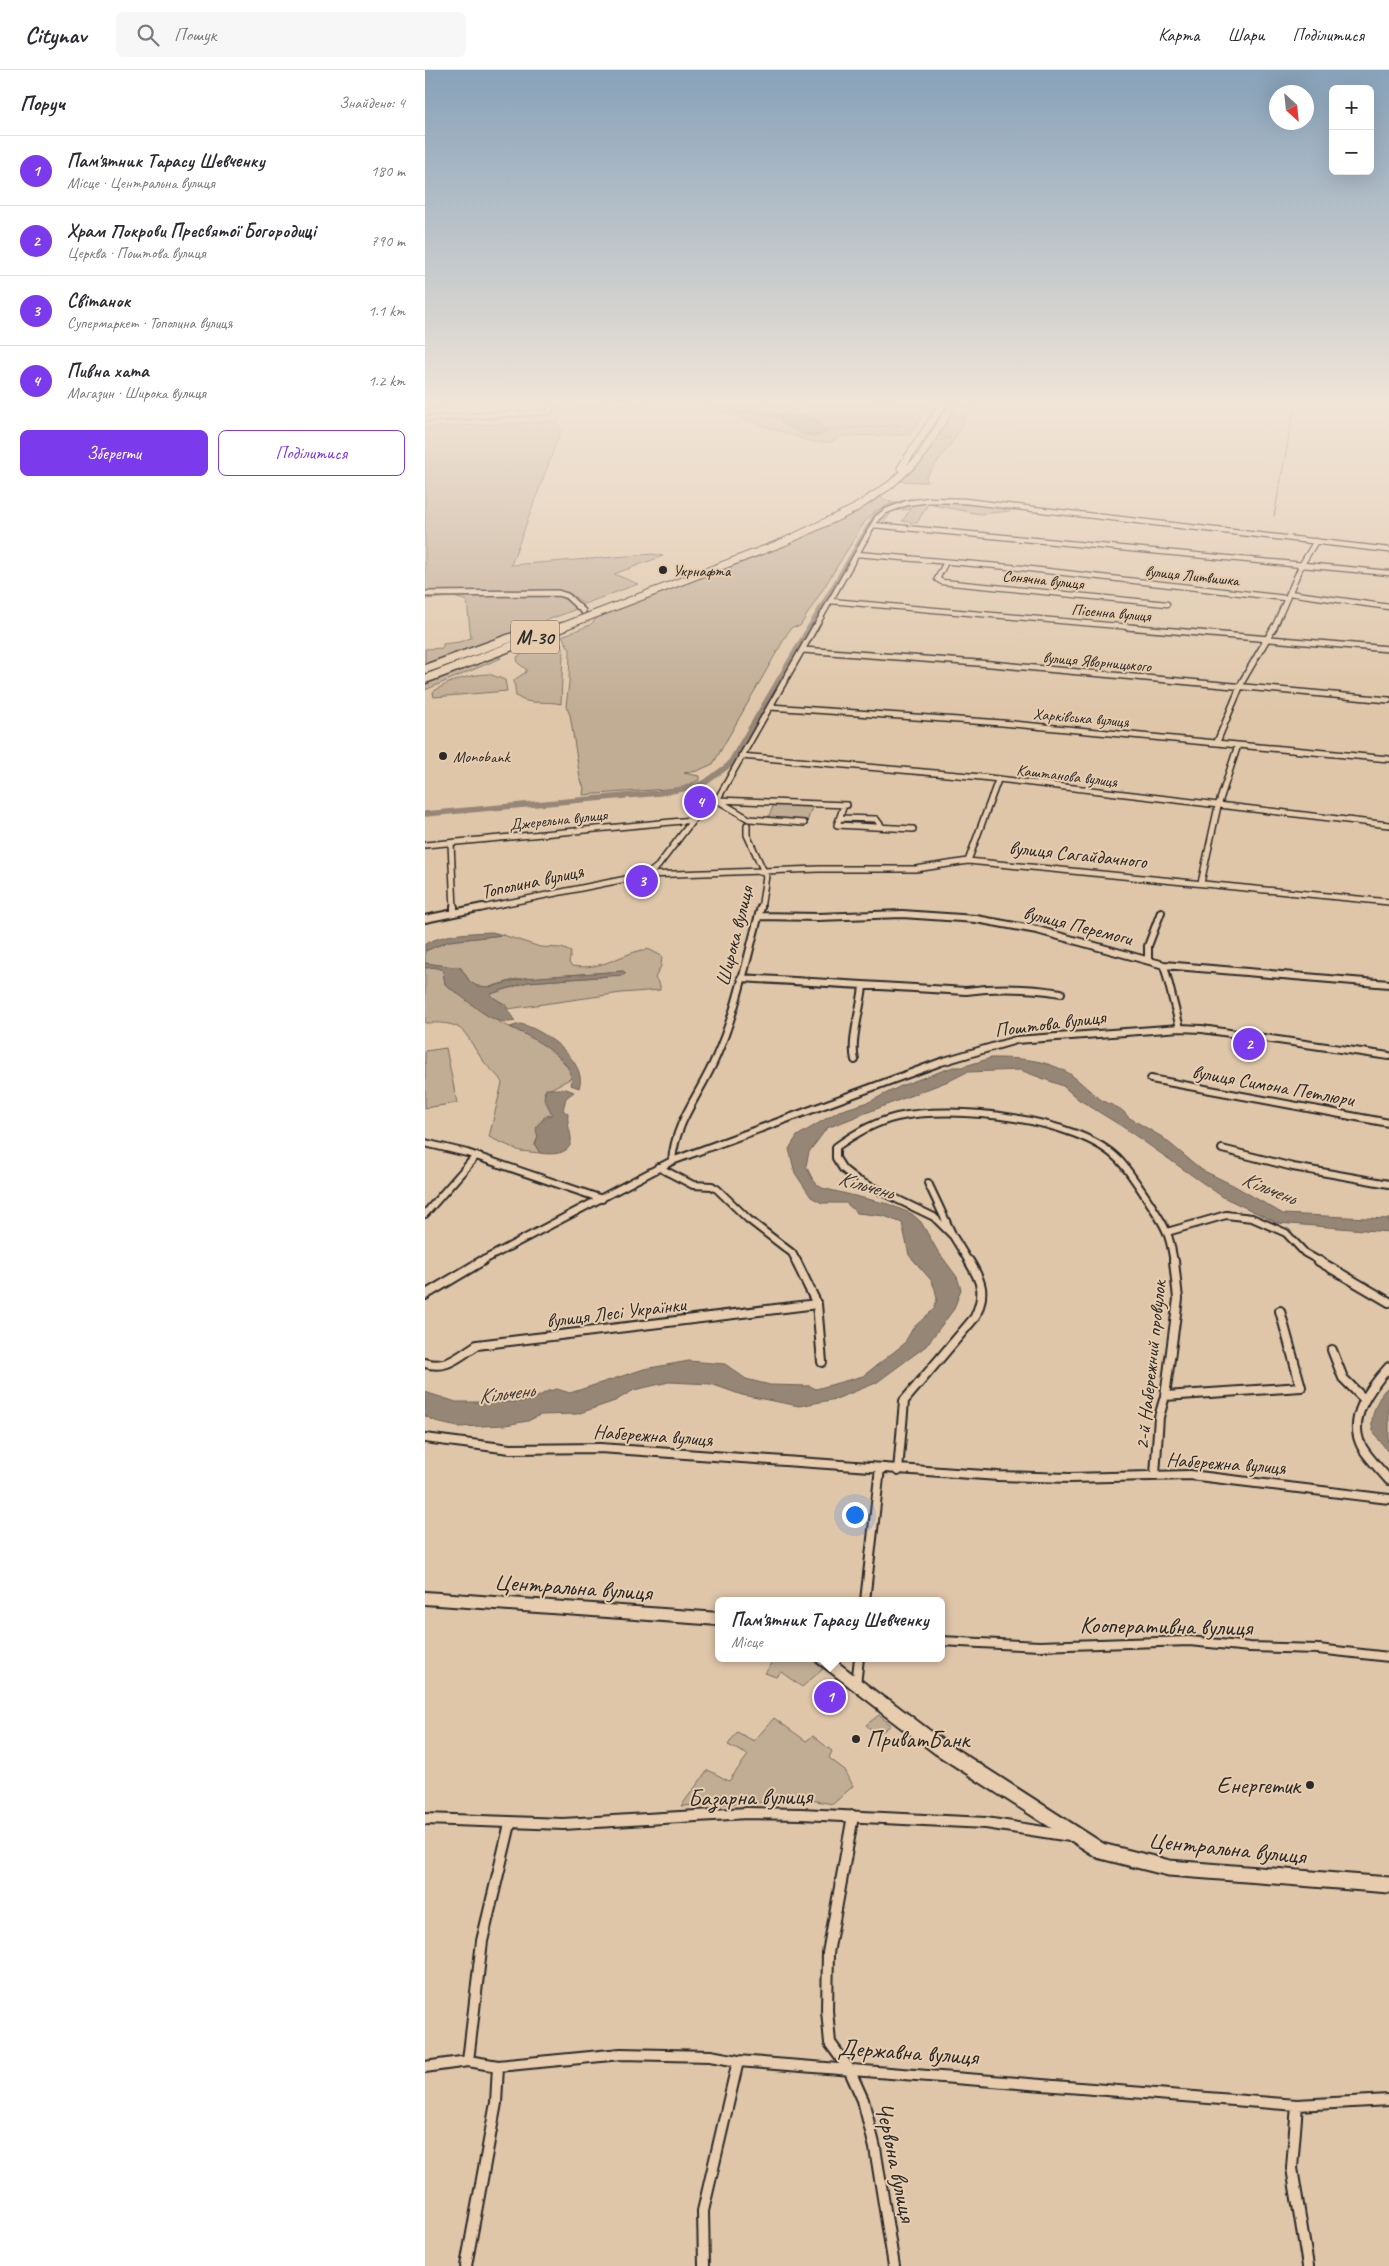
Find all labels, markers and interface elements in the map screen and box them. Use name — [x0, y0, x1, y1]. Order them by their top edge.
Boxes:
search box — [116, 12, 466, 57]
text: Citynav — [25, 20, 86, 50]
icon: search — [134, 21, 162, 49]
text: Пошук — [174, 23, 217, 47]
text: Карта — [1158, 24, 1199, 46]
text: Шари — [1227, 24, 1264, 46]
text: Поділитися — [1292, 24, 1364, 46]
north arrow — [1269, 85, 1314, 130]
map controls — [1329, 85, 1374, 175]
button: + — [1329, 85, 1374, 130]
text: Поруч — [20, 90, 65, 116]
text: Знайдено: 4 — [339, 93, 405, 113]
button: − — [1329, 130, 1374, 175]
text: Пам'ятник Тарасу Шевченку — [67, 149, 265, 173]
text: 1 — [32, 161, 40, 181]
text: 180 m — [371, 161, 405, 181]
text: Місце · Центральна вулиця — [67, 173, 215, 193]
text: Храм Покрови Пресвятої Богородиці — [67, 219, 316, 243]
text: 2 — [32, 231, 40, 251]
text: 790 m — [371, 231, 405, 251]
text: Церква · Поштова вулиця — [67, 243, 206, 263]
text: Світанок — [67, 289, 130, 313]
text: 3 — [32, 301, 40, 321]
text: 1.1 km — [368, 301, 405, 321]
text: Супермаркет · Тополина вулиця — [67, 313, 232, 333]
text: Пивна хата — [67, 359, 149, 383]
text: 4 — [32, 371, 40, 391]
text: 1.2 km — [368, 371, 405, 391]
text: Магазин · Широка вулиця — [67, 383, 206, 403]
button: Зберегти — [20, 430, 208, 476]
button: Поділитися — [218, 430, 405, 476]
place label: Укрнафта — [673, 561, 732, 581]
street label: вулиця Литвишка — [1144, 561, 1241, 591]
marker: Укрнафта — [657, 564, 669, 576]
street label: Сонячна вулиця — [1001, 566, 1086, 594]
street label: Пісенна вулиця — [1071, 600, 1152, 626]
road number: М-30 — [511, 620, 559, 654]
street label: вулиця Яворницького — [1042, 647, 1153, 677]
street label: Харківська вулиця — [1032, 704, 1131, 732]
place label: Monobank — [453, 747, 511, 767]
marker: Monobank — [437, 750, 449, 762]
street label: Каштанова вулиця — [1015, 760, 1120, 792]
pin: 4 — [684, 783, 716, 821]
street label: Джерельна вулиця — [508, 805, 610, 835]
street label: вулиця Сагайдачного — [1008, 835, 1149, 874]
street label: Тополина вулиця — [479, 858, 586, 905]
pin: 3 — [626, 862, 658, 900]
street label: Широка вулиця — [710, 882, 759, 988]
street label: вулиця Перемоги — [1021, 900, 1136, 951]
street label: Поштова вулиця — [993, 1004, 1109, 1043]
pin: 2 — [1233, 1025, 1265, 1063]
street label: вулиця Симона Петлюри — [1190, 1059, 1358, 1112]
water label: Кільчень — [836, 1165, 900, 1206]
water label: Кільчень — [1238, 1166, 1303, 1212]
street label: 2-й Набережний провулок — [1129, 1278, 1172, 1451]
street label: вулиця Лесі Українки — [545, 1291, 689, 1333]
water label: Кільчень — [477, 1376, 538, 1409]
street label: Набережна вулиця — [593, 1419, 714, 1452]
street label: Набережна вулиця — [1166, 1447, 1287, 1480]
your location — [842, 1502, 868, 1528]
street label: Центральна вулиця — [493, 1567, 655, 1608]
popup — [715, 1597, 945, 1662]
text: Пам'ятник Тарасу Шевченку — [731, 1608, 929, 1632]
street label: Кооперативна вулиця — [1080, 1610, 1254, 1643]
text: Місце — [731, 1632, 763, 1652]
pin: 1 — [814, 1678, 846, 1716]
place label: ПриватБанк — [866, 1724, 972, 1754]
marker: ПриватБанк — [850, 1733, 862, 1745]
place label: Енергетик — [1217, 1770, 1302, 1800]
marker: Енергетик — [1304, 1779, 1316, 1791]
street label: Базарна вулиця — [688, 1781, 814, 1814]
street label: Центральна вулиця — [1147, 1825, 1309, 1871]
street label: Державна вулиця — [837, 2032, 981, 2072]
street label: Червона вулиця — [869, 2100, 924, 2226]

